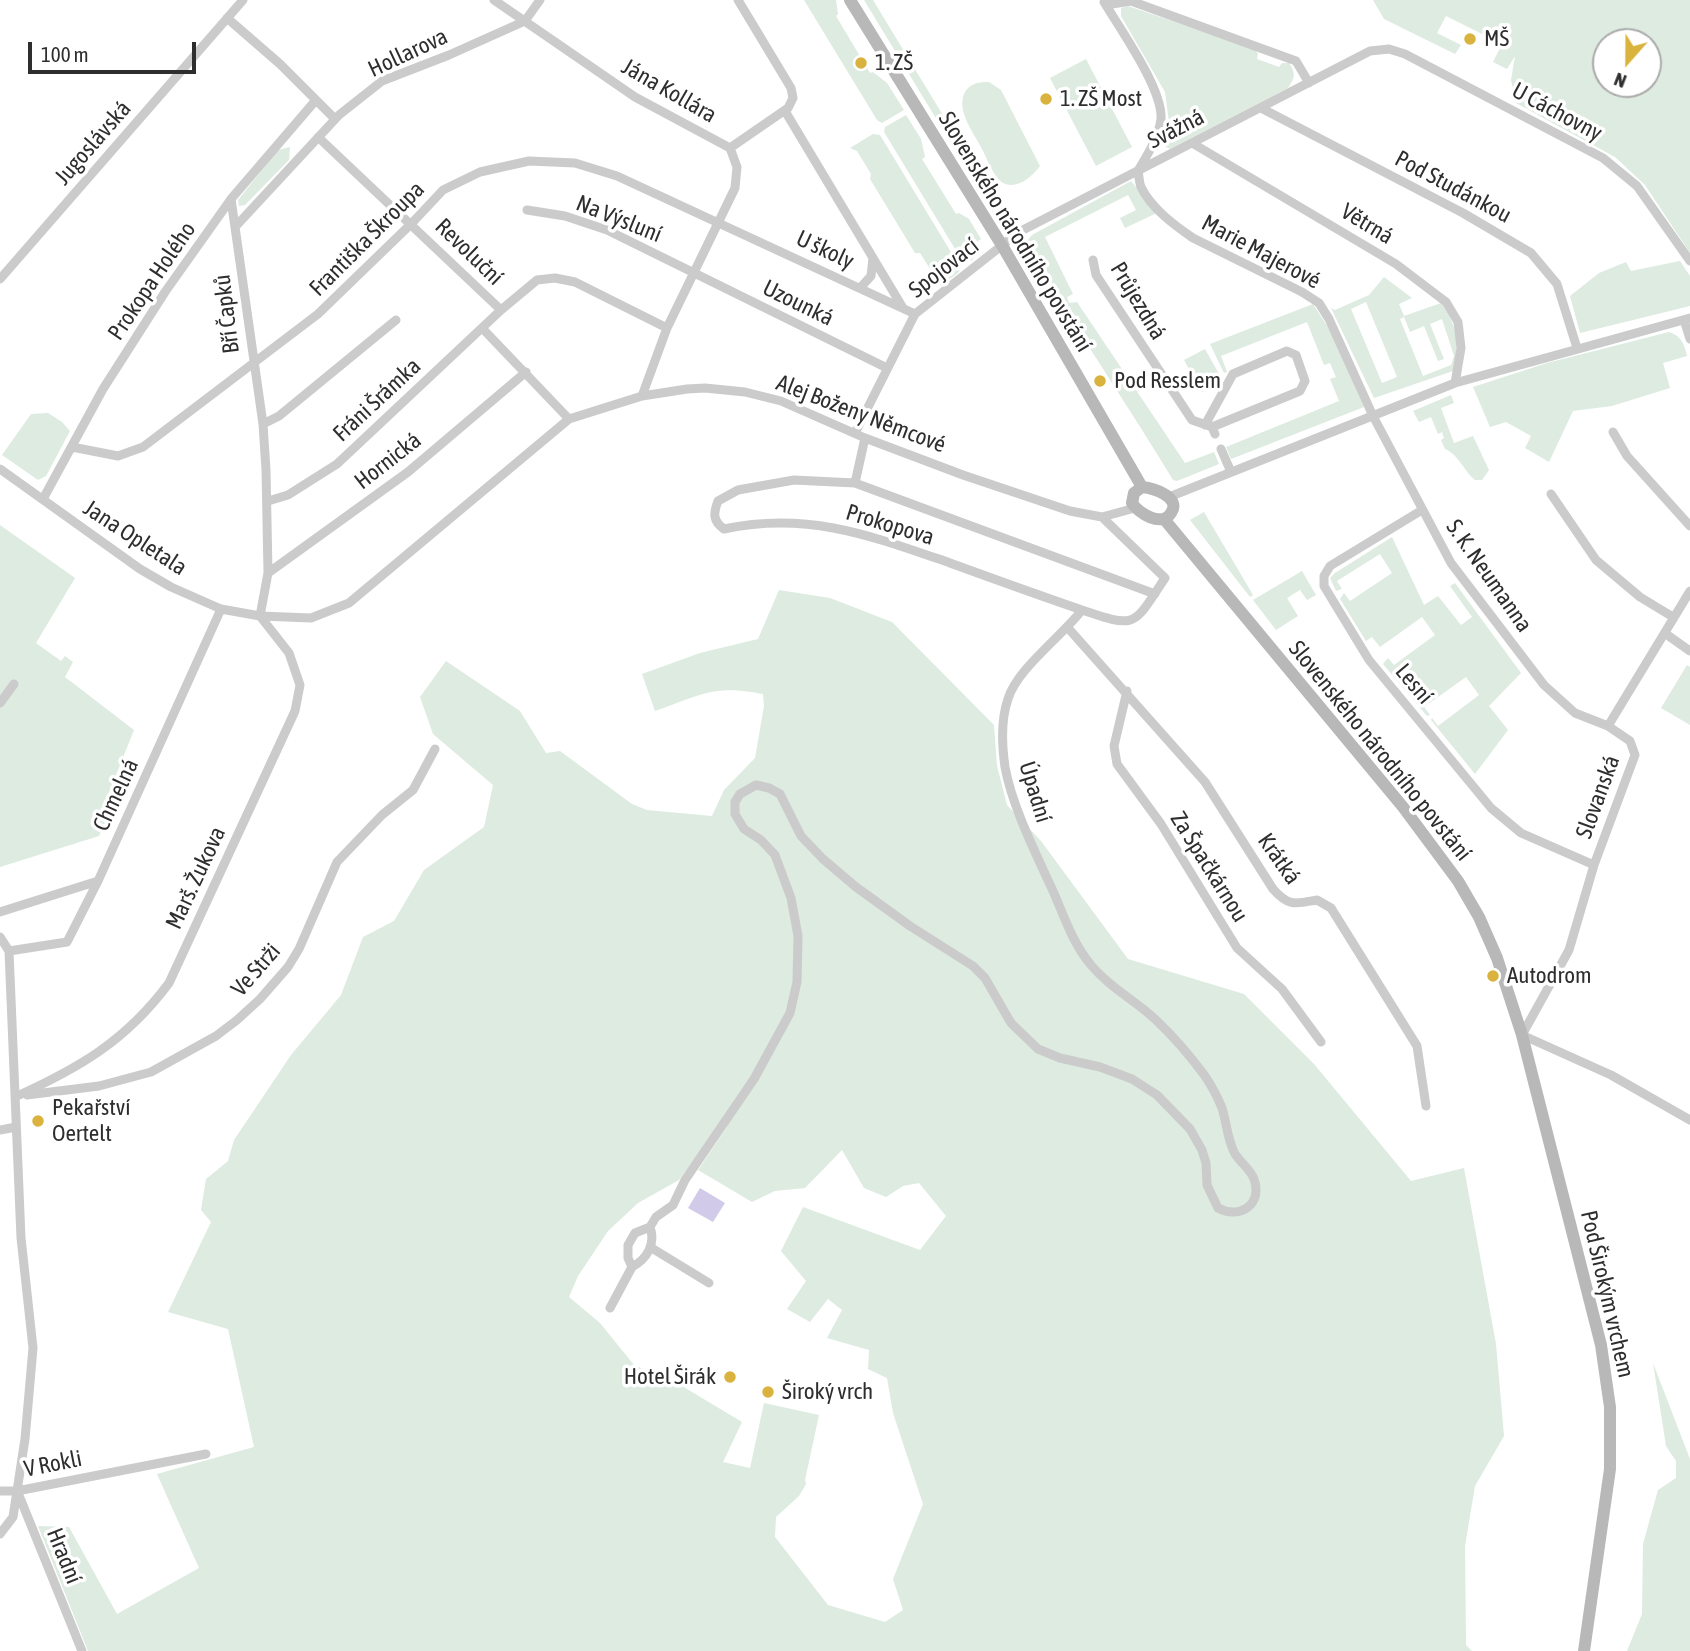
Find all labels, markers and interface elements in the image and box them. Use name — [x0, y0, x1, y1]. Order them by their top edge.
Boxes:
street label: Hollarova — [364, 23, 452, 83]
place label: MŠ — [1484, 25, 1509, 53]
scale bar — [32, 28, 200, 72]
north arrow — [1592, 28, 1662, 98]
marker: MŠ — [1462, 31, 1478, 47]
text: 100 m — [41, 42, 89, 66]
place label: 1. ZŠ — [875, 49, 913, 77]
street label: Jána Kollára — [617, 53, 721, 129]
marker: 1. ZŠ — [853, 55, 869, 71]
text: N — [1611, 68, 1629, 93]
street label: U Cáchovny — [1507, 77, 1607, 147]
place label: 1. ZŠ Most — [1060, 85, 1142, 113]
marker: 1. ZŠ Most — [1038, 91, 1054, 107]
street label: Jugoslávská — [49, 95, 137, 191]
street label: Svážná — [1143, 103, 1209, 155]
street label: Slovenského národního povstání — [932, 107, 1098, 357]
street label: Pod Studánkou — [1390, 145, 1516, 229]
street label: Františka Škroupa — [304, 176, 430, 302]
street label: Na Výsluní — [572, 189, 666, 249]
street label: Větrná — [1336, 198, 1398, 250]
street label: Marie Majerové — [1197, 209, 1325, 295]
street label: Revoluční — [429, 213, 509, 291]
street label: Prokopa Holého — [102, 217, 202, 345]
street label: U školy — [792, 225, 858, 275]
street label: Spojovací — [904, 232, 984, 304]
street label: Průjezdná — [1104, 257, 1172, 345]
street label: Bří Čapků — [208, 273, 246, 355]
street label: Uzounká — [758, 274, 838, 332]
street label: Fráni Šrámka — [328, 353, 426, 447]
place label: Pod Resslem — [1114, 367, 1221, 395]
street label: Alej Boženy Němcové — [772, 369, 950, 459]
marker: Pod Resslem — [1092, 373, 1108, 389]
street label: Hornická — [349, 427, 427, 495]
street label: Jana Opletala — [78, 494, 192, 582]
street label: Prokopova — [843, 499, 937, 551]
street label: S. K. Neumanna — [1440, 515, 1538, 637]
street label: Slovenského národního povstání — [1283, 635, 1477, 867]
street label: Lesní — [1389, 658, 1439, 710]
street label: Slovanská — [1570, 752, 1626, 842]
street label: Chmelná — [87, 755, 145, 835]
street label: Úpadní — [1013, 758, 1057, 826]
street label: Za Špačkárnou — [1164, 807, 1254, 927]
street label: Marš. Žukova — [160, 822, 232, 934]
street label: Krátká — [1252, 828, 1306, 890]
street label: Ve Strži — [226, 938, 286, 1002]
place label: Autodrom — [1507, 962, 1592, 990]
marker: Autodrom — [1485, 968, 1501, 984]
place label: Pekařství Oertelt — [52, 1094, 131, 1148]
marker: Pekařství Oertelt — [30, 1113, 46, 1129]
street label: Pod Širokým vrchem — [1574, 1208, 1640, 1380]
place label: Hotel Širák — [624, 1363, 716, 1391]
marker: Hotel Širák — [722, 1369, 738, 1385]
place label: Široký vrch — [782, 1378, 873, 1406]
marker: Široký vrch — [760, 1384, 776, 1400]
street label: V Rokli — [22, 1445, 84, 1483]
street label: Hradní — [40, 1524, 88, 1588]

